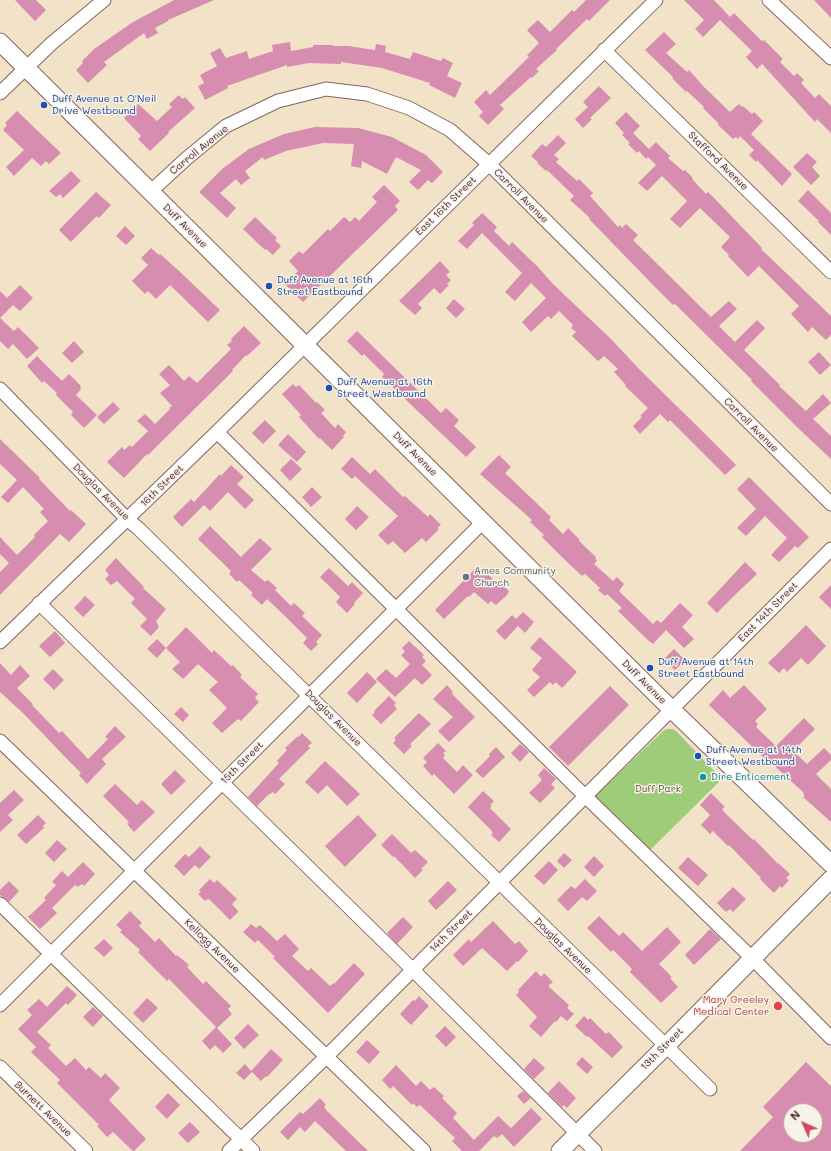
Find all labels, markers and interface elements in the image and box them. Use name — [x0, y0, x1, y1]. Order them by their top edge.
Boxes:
place label: Duff Avenue at O'Neil Drive Westbound — [52, 93, 156, 116]
marker: Duff Avenue at O'Neil Drive Westbound — [39, 100, 49, 110]
street label: Carroll Avenue — [167, 123, 231, 177]
street label: Stafford Avenue — [685, 129, 751, 193]
street label: Carroll Avenue — [491, 166, 551, 226]
street label: East 16th Street — [413, 174, 479, 238]
street label: Duff Avenue — [160, 201, 210, 251]
place label: Duff Avenue at 16th Street Eastbound — [277, 274, 372, 298]
marker: Duff Avenue at 16th Street Eastbound — [264, 281, 274, 291]
place label: Duff Avenue at 16th Street Westbound — [337, 376, 432, 400]
marker: Duff Avenue at 16th Street Westbound — [324, 383, 334, 393]
street label: Carroll Avenue — [721, 395, 781, 455]
street label: Duff Avenue — [390, 429, 440, 479]
street label: Douglas Avenue — [70, 461, 132, 523]
street label: 16th Street — [138, 462, 186, 510]
place label: Ames Community Church — [474, 565, 556, 588]
marker: Ames Community Church — [461, 572, 471, 582]
street label: East 14th Street — [736, 580, 800, 644]
place label: Duff Avenue at 14th Street Eastbound — [658, 656, 753, 680]
street label: Duff Avenue — [619, 657, 669, 707]
marker: Duff Avenue at 14th Street Eastbound — [645, 663, 655, 673]
street label: Douglas Avenue — [302, 687, 364, 749]
street label: 15th Street — [218, 739, 266, 787]
place label: Duff Avenue at 14th Street Westbound — [706, 744, 801, 768]
marker: Duff Avenue at 14th Street Westbound — [693, 751, 703, 761]
place label: Dire Enticement — [711, 771, 790, 783]
marker: Dire Enticement — [698, 772, 708, 782]
park label: Duff Park — [635, 783, 681, 795]
street label: 14th Street — [427, 907, 475, 955]
street label: Douglas Avenue — [532, 915, 594, 977]
street label: Kellogg Avenue — [182, 916, 242, 976]
place label: Mary Greeley Medical Center — [693, 994, 769, 1018]
marker: Mary Greeley Medical Center — [772, 1000, 784, 1012]
street label: 13th Street — [638, 1025, 686, 1073]
street label: Burnett Avenue — [12, 1079, 74, 1139]
north arrow — [783, 1103, 823, 1143]
text: N — [787, 1107, 803, 1123]

